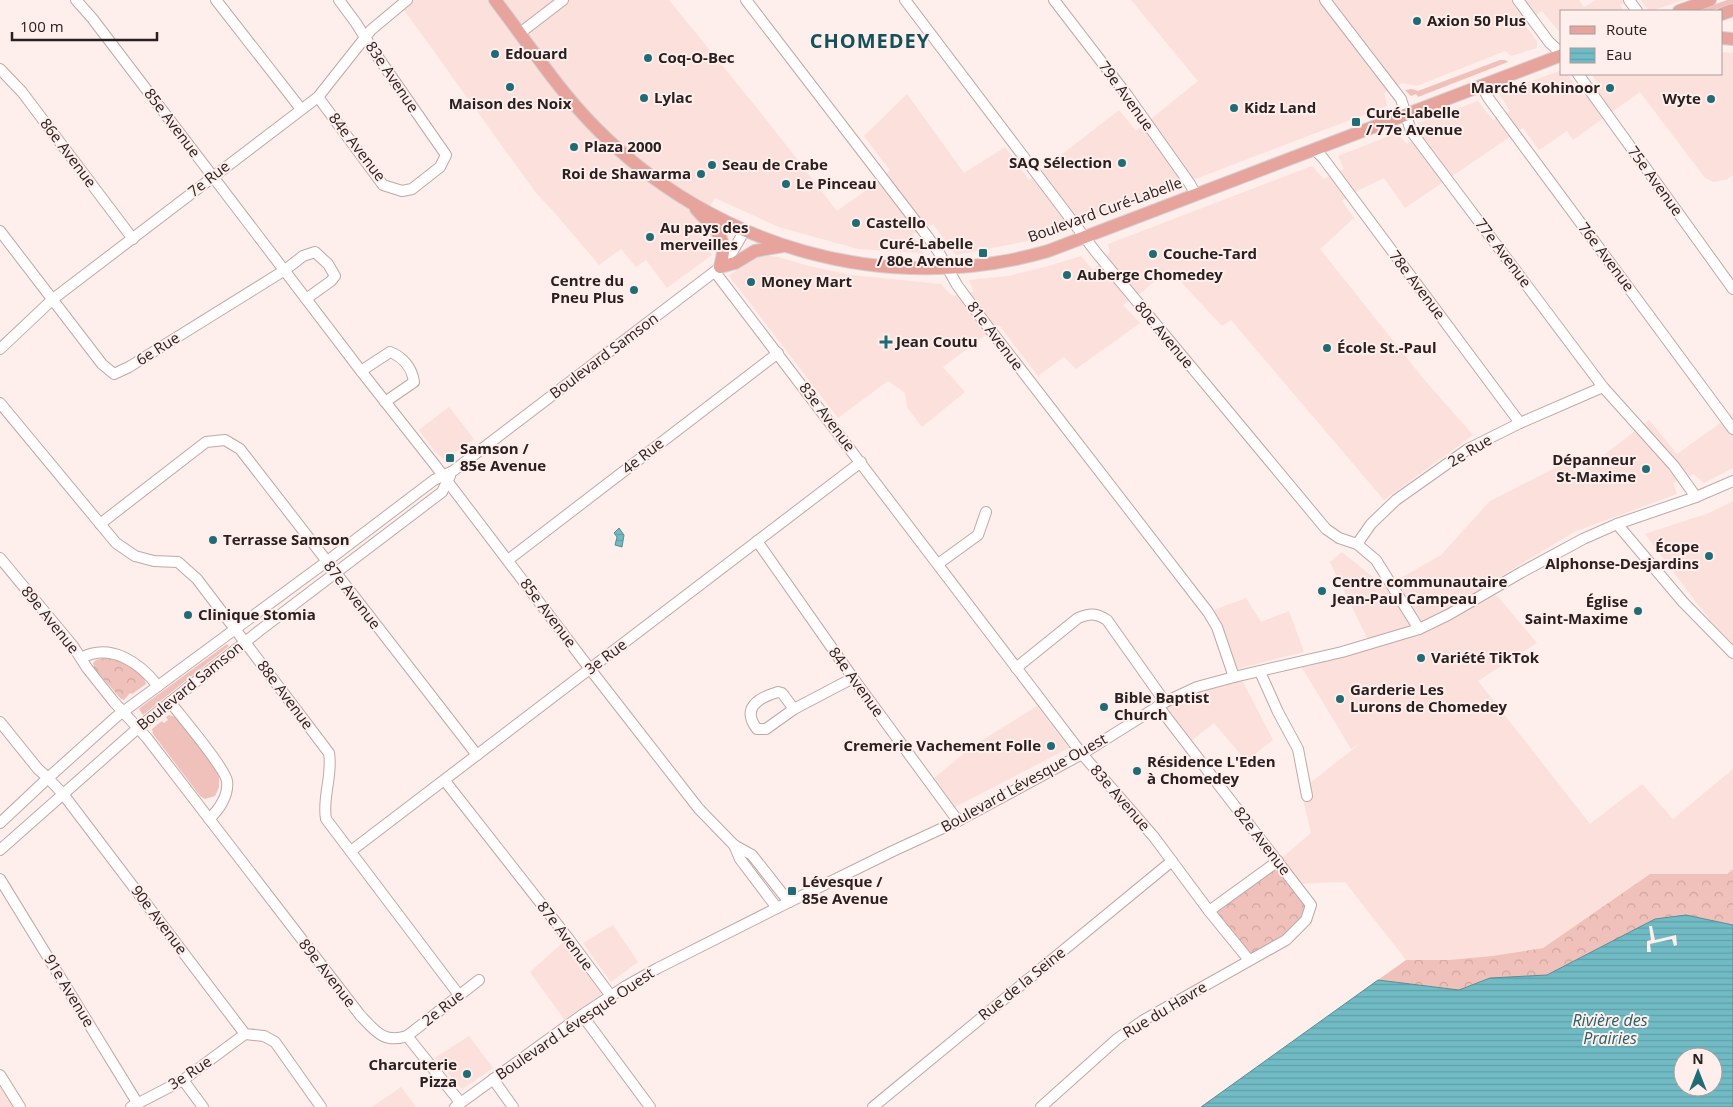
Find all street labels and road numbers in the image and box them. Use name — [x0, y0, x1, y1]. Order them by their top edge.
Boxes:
street label: 83e Avenue — [362, 37, 424, 116]
street label: 79e Avenue — [1095, 56, 1159, 134]
street label: 85e Avenue — [140, 84, 205, 161]
street label: 84e Avenue — [325, 108, 391, 185]
street label: 86e Avenue — [36, 114, 101, 191]
street label: 75e Avenue — [1624, 141, 1688, 219]
street label: 7e Rue — [183, 156, 233, 201]
street label: Boulevard Curé-Labelle — [1025, 172, 1185, 246]
street label: 77e Avenue — [1471, 214, 1536, 291]
street label: 76e Avenue — [1574, 218, 1639, 295]
street label: 78e Avenue — [1385, 246, 1450, 323]
street label: 81e Avenue — [963, 297, 1028, 374]
street label: 80e Avenue — [1131, 297, 1199, 372]
street label: Boulevard Samson — [545, 308, 662, 403]
street label: 6e Rue — [132, 327, 183, 369]
street label: 83e Avenue — [795, 378, 860, 455]
street label: 2e Rue — [1444, 429, 1495, 471]
street label: 4e Rue — [617, 433, 667, 478]
street label: 87e Avenue — [320, 556, 386, 633]
street label: 85e Avenue — [516, 574, 581, 651]
street label: 89e Avenue — [17, 581, 84, 657]
street label: 3e Rue — [580, 634, 630, 679]
street label: Boulevard Samson — [132, 636, 247, 734]
street label: 84e Avenue — [825, 642, 889, 720]
street label: 88e Avenue — [253, 656, 318, 733]
street label: Boulevard Lévesque Ouest — [937, 728, 1110, 836]
street label: 83e Avenue — [1086, 760, 1155, 835]
street label: 82e Avenue — [1230, 802, 1296, 879]
street label: 90e Avenue — [127, 881, 192, 958]
street label: 87e Avenue — [533, 897, 598, 974]
street label: 89e Avenue — [295, 934, 361, 1011]
street label: Rue de la Seine — [974, 942, 1069, 1024]
street label: 91e Avenue — [40, 950, 99, 1031]
street label: Boulevard Lévesque Ouest — [491, 963, 658, 1084]
street label: Rue du Havre — [1119, 976, 1210, 1042]
street label: 2e Rue — [417, 985, 467, 1030]
street label: 3e Rue — [164, 1051, 215, 1094]

